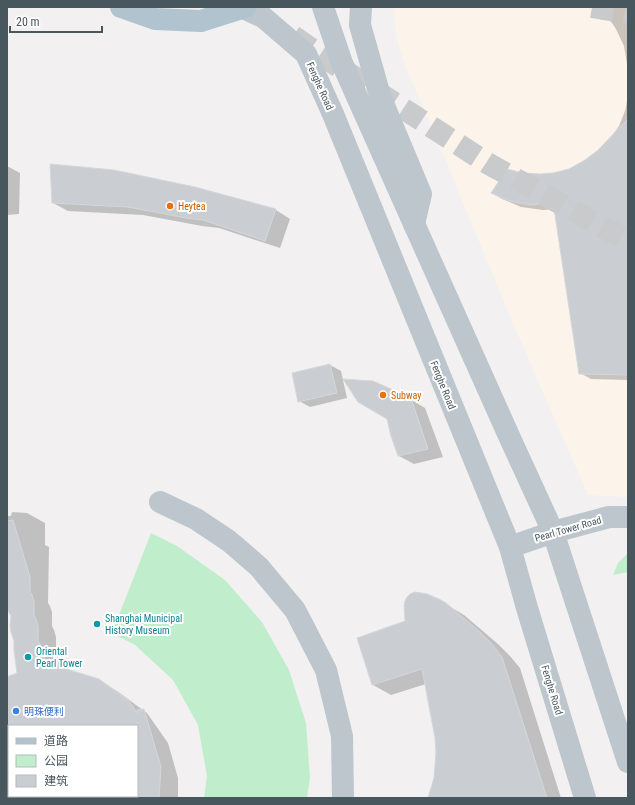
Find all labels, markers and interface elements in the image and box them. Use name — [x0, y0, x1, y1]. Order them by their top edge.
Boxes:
scale bar — [10, 8, 102, 34]
text: 20 m — [16, 15, 40, 29]
street label: Fenghe Road — [305, 60, 335, 112]
marker: Heytea — [165, 201, 175, 211]
place label: Heytea — [178, 201, 206, 212]
street label: Fenghe Road — [428, 359, 458, 411]
marker: Subway — [378, 390, 388, 400]
place label: Subway — [391, 390, 421, 401]
street label: Pearl Tower Road — [533, 514, 603, 544]
place label: Shanghai Municipal History Museum — [105, 613, 182, 636]
marker: Shanghai Municipal History Museum — [92, 619, 102, 629]
place label: Oriental Pearl Tower — [36, 646, 82, 669]
marker: Oriental Pearl Tower — [23, 652, 33, 662]
street label: Fenghe Road — [539, 664, 565, 716]
marker: 明珠便利 — [11, 706, 21, 716]
place label: 明珠便利 — [24, 706, 64, 717]
legend — [8, 725, 138, 797]
text: 道路 — [44, 734, 68, 748]
text: 公园 — [44, 754, 68, 768]
text: 建筑 — [44, 774, 68, 788]

